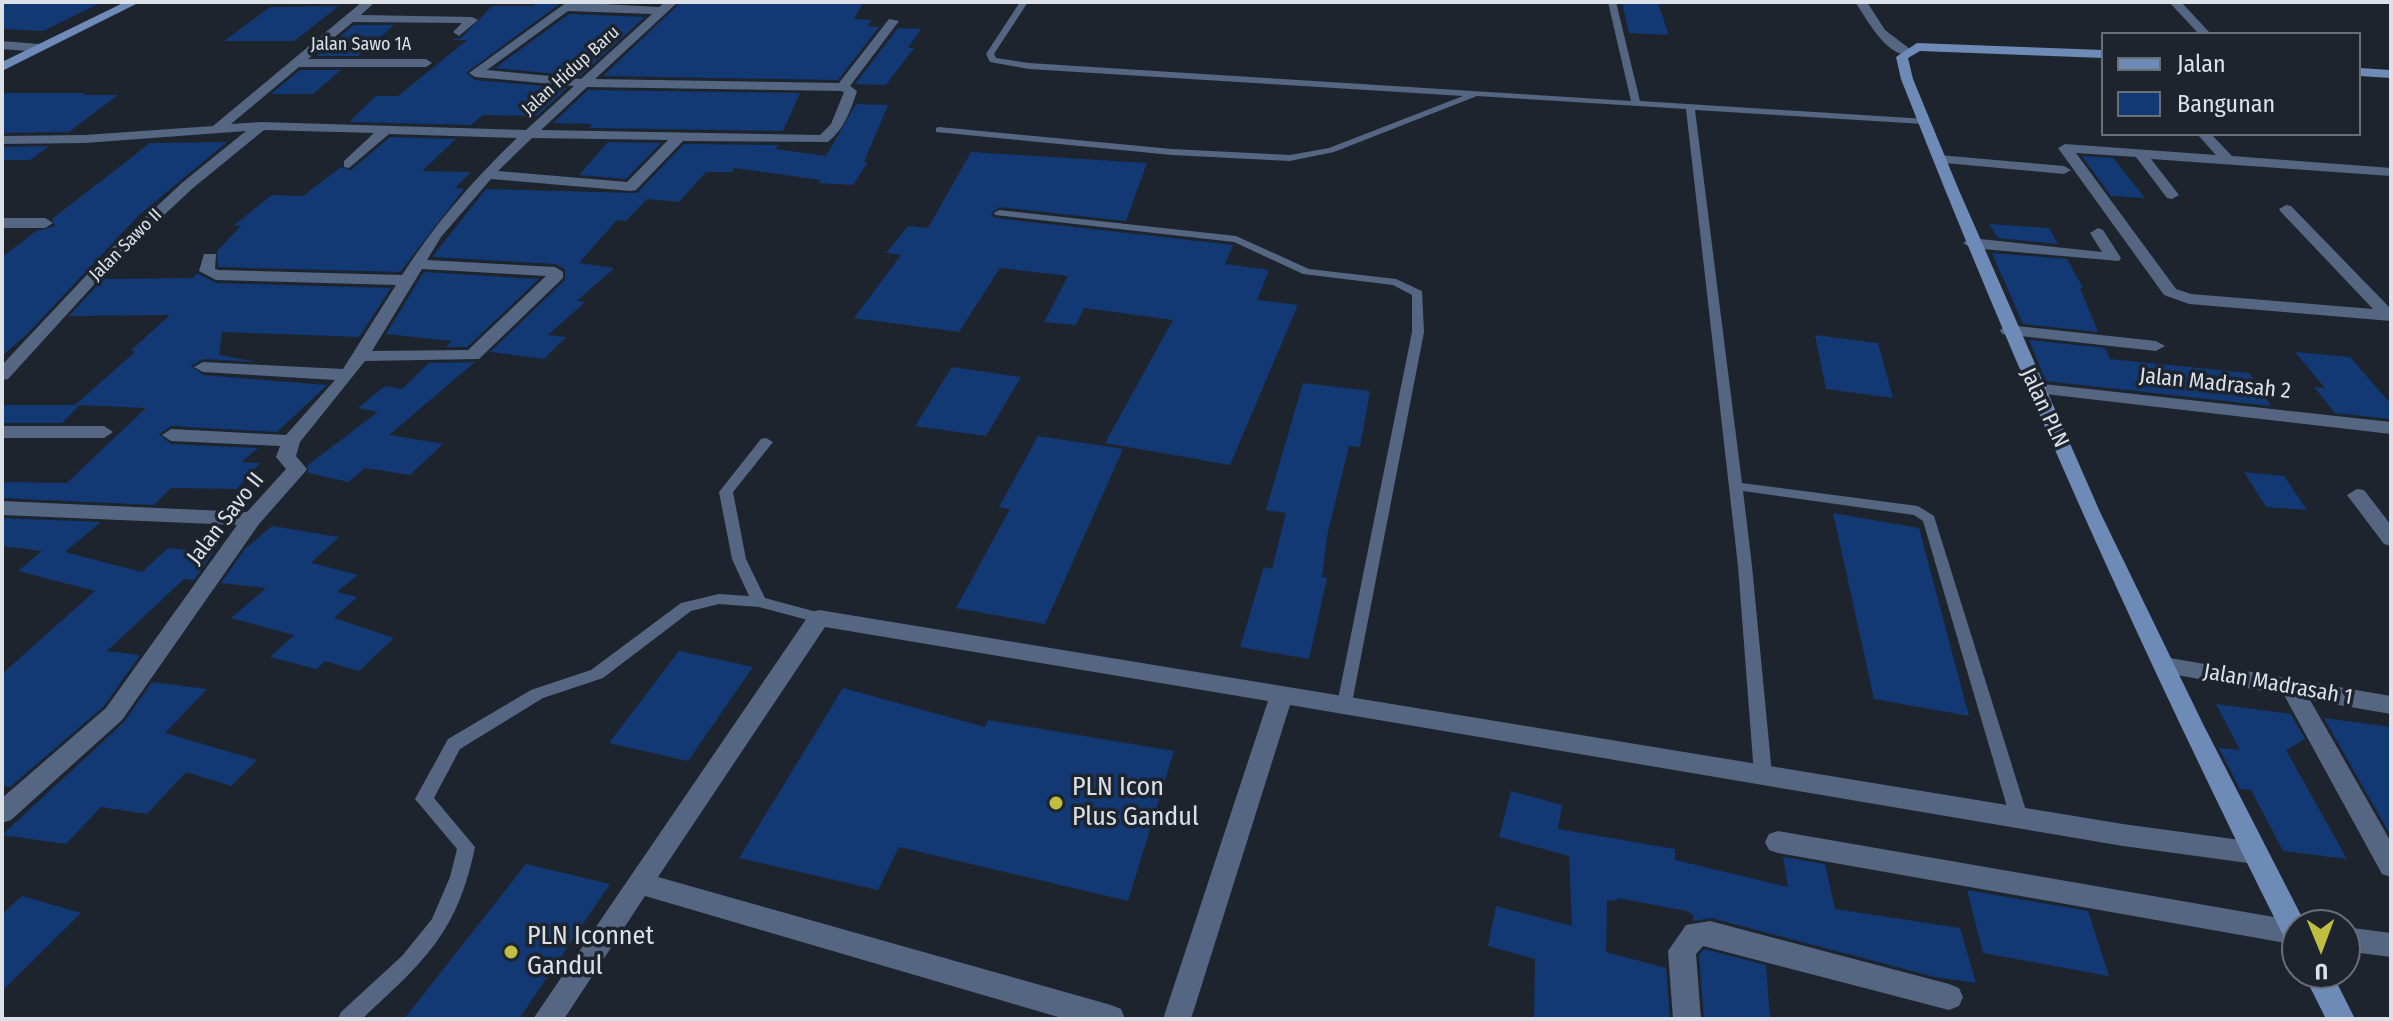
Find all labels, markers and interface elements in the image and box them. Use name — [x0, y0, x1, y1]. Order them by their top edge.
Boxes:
street label: Jalan Hidup Baru — [518, 22, 624, 120]
legend — [2101, 32, 2361, 136]
street label: Jalan Sawo 1A — [311, 34, 411, 56]
text: Jalan — [2177, 50, 2226, 78]
text: Bangunan — [2177, 90, 2275, 118]
street label: Jalan Sawo II — [85, 204, 167, 286]
street label: Jalan Madrasah 2 — [2138, 363, 2292, 405]
street label: Jalan PLN — [2014, 364, 2074, 452]
street label: Jalan Savo II — [182, 468, 270, 570]
street label: Jalan Madrasah 1 — [2201, 659, 2355, 711]
place label: PLN Icon Plus Gandul — [1072, 772, 1199, 834]
marker: PLN Icon Plus Gandul — [1047, 794, 1065, 812]
north arrow — [2281, 909, 2361, 989]
place label: PLN Iconnet Gandul — [527, 921, 654, 982]
marker: PLN Iconnet Gandul — [502, 943, 520, 961]
text: U — [2315, 958, 2328, 985]

